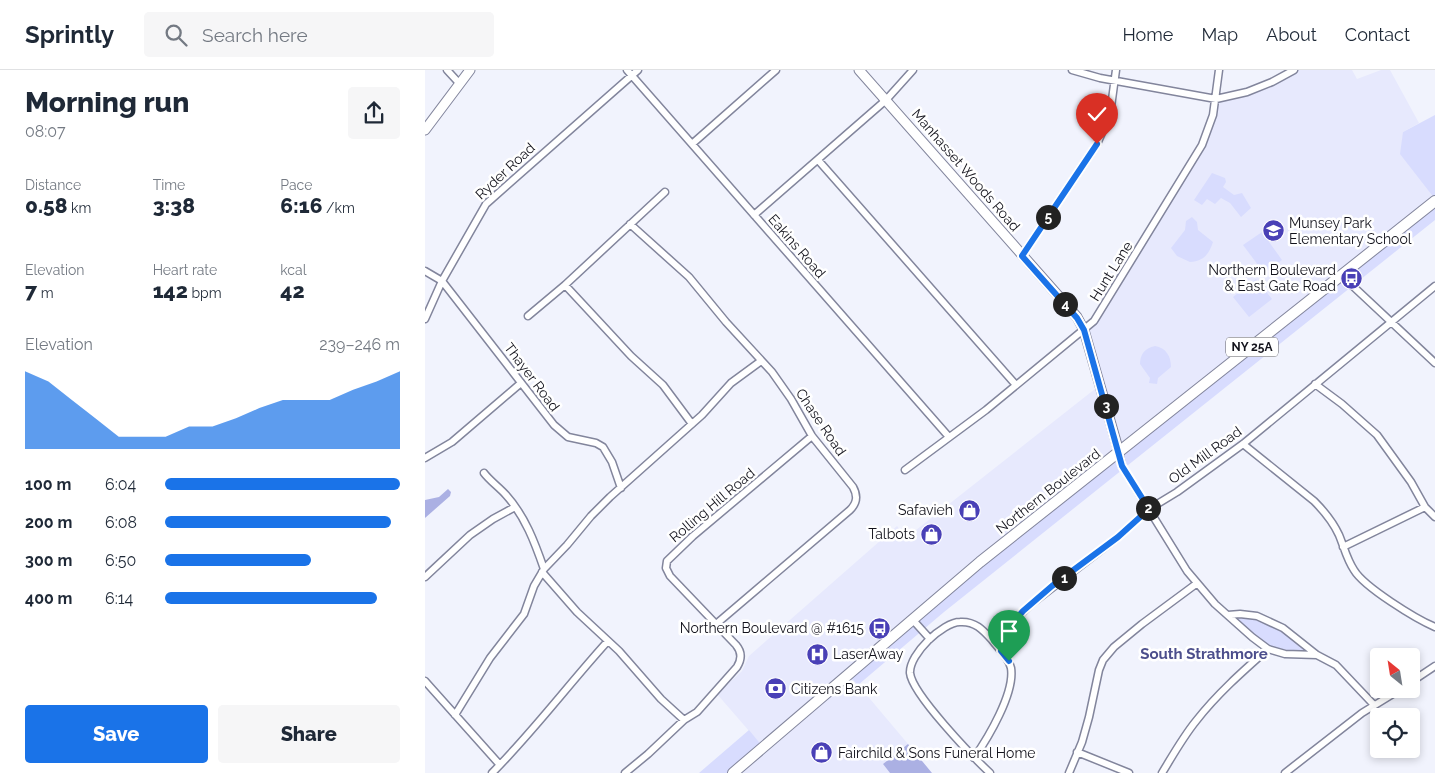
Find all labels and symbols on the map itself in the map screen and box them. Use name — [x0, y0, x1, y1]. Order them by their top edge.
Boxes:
pin — [1076, 93, 1118, 144]
street label: Manhasset Woods Road — [909, 106, 1023, 234]
street label: Ryder Road — [472, 140, 538, 202]
pin: 5 — [1035, 204, 1061, 230]
street label: Eakins Road — [765, 211, 829, 281]
place label: Munsey Park Elementary School — [1289, 215, 1412, 247]
school or university icon: Munsey Park Elementary School — [1261, 219, 1285, 243]
street label: Hunt Lane — [1086, 238, 1136, 304]
place label: Northern Boulevard & East Gate Road — [1208, 262, 1336, 294]
bus stop icon: Northern Boulevard & East Gate Road — [1340, 266, 1364, 290]
pin: 4 — [1053, 292, 1077, 316]
road number: NY 25A — [1226, 338, 1278, 356]
street label: Thayer Road — [501, 340, 563, 414]
street label: Chase Road — [793, 385, 849, 459]
pin: 3 — [1093, 394, 1119, 418]
street label: Old Mill Road — [1165, 423, 1245, 487]
street label: Northern Boulevard — [993, 445, 1103, 537]
street label: Rolling Hill Road — [666, 465, 758, 545]
pin: 2 — [1135, 496, 1161, 520]
shop icon: Safavieh — [957, 498, 981, 522]
place label: Safavieh — [898, 502, 953, 518]
shop icon: Talbots — [919, 522, 943, 546]
place label: Talbots — [868, 526, 915, 542]
pin: 1 — [1051, 566, 1077, 590]
pin — [988, 610, 1030, 661]
bus stop icon: Northern Boulevard @ #1615 — [868, 616, 892, 640]
place label: Northern Boulevard @ #1615 — [680, 620, 864, 636]
hospital icon: LaserAway — [805, 642, 829, 666]
district label: South Strathmore — [1140, 645, 1268, 663]
place label: LaserAway — [833, 646, 904, 662]
north arrow — [1370, 648, 1420, 698]
bank icon: Citizens Bank — [763, 677, 787, 701]
place label: Citizens Bank — [791, 681, 878, 697]
shop icon: Fairchild & Sons Funeral Home — [810, 741, 834, 765]
place label: Fairchild & Sons Funeral Home — [838, 745, 1036, 761]

